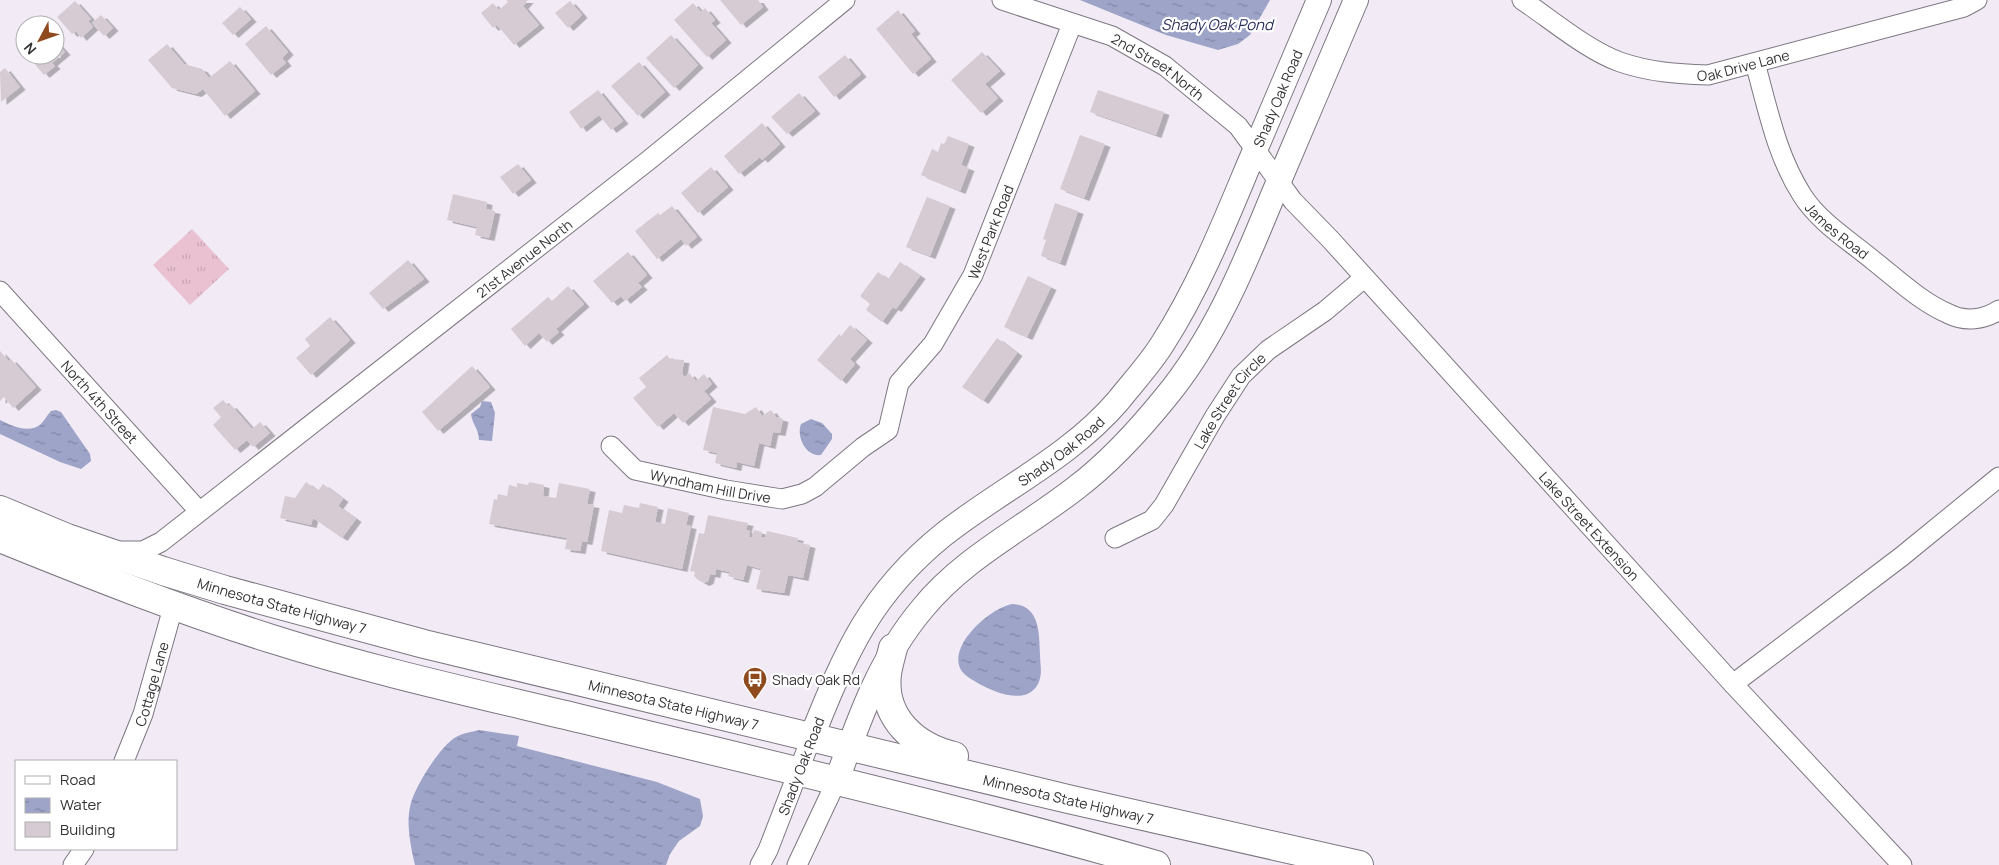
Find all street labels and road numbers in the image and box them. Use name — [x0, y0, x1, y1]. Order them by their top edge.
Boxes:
street label: 2nd Street North — [1108, 28, 1208, 104]
street label: Oak Drive Lane — [1697, 44, 1791, 84]
street label: Shady Oak Road — [1248, 47, 1306, 150]
street label: West Park Road — [963, 182, 1017, 282]
street label: James Road — [1801, 198, 1873, 263]
street label: 21st Avenue North — [472, 214, 576, 301]
street label: Lake Street Circle — [1189, 348, 1269, 452]
street label: North 4th Street — [57, 356, 143, 447]
street label: Shady Oak Road — [1014, 412, 1108, 490]
street label: Wyndham Hill Drive — [648, 464, 772, 507]
street label: Lake Street Extension — [1535, 467, 1644, 584]
street label: Minnesota State Highway 7 — [195, 573, 369, 637]
street label: Cottage Lane — [130, 639, 172, 729]
street label: Minnesota State Highway 7 — [587, 674, 761, 734]
street label: Shady Oak Road — [773, 714, 829, 818]
street label: Minnesota State Highway 7 — [981, 769, 1156, 828]

